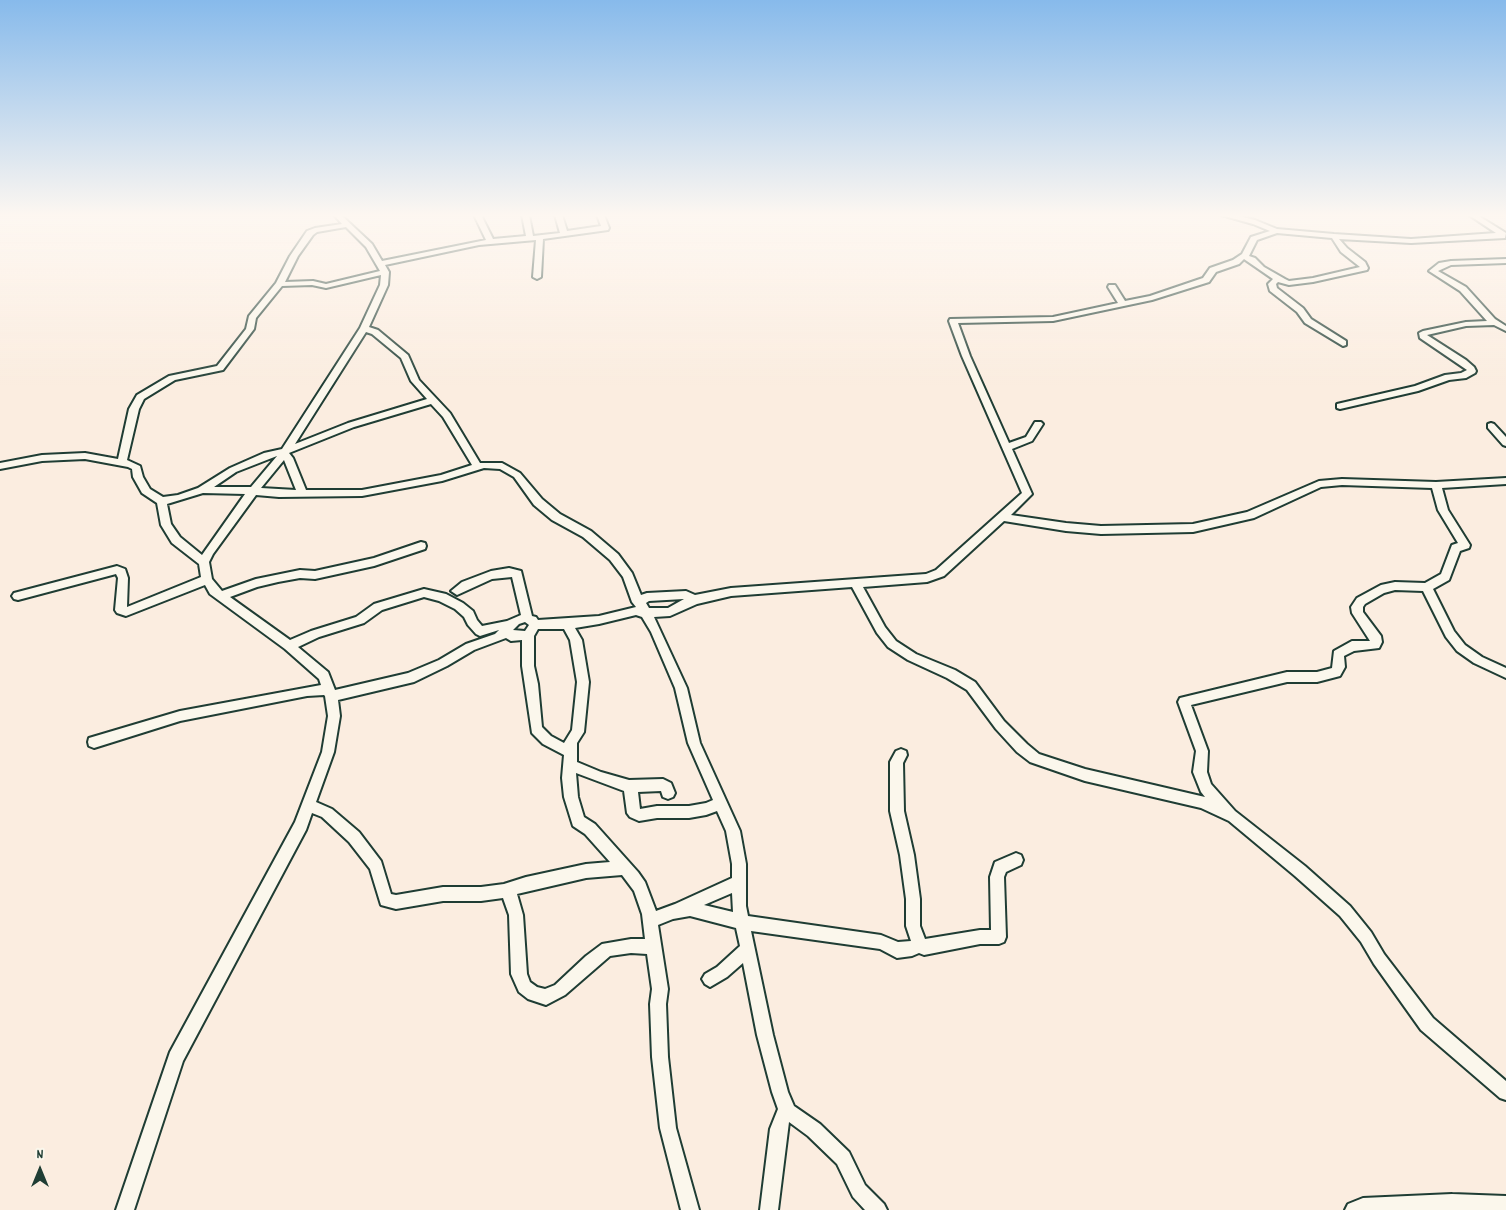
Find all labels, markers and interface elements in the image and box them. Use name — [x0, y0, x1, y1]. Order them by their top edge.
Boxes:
north arrow — [15, 1145, 65, 1195]
text: N — [37, 1145, 43, 1165]

